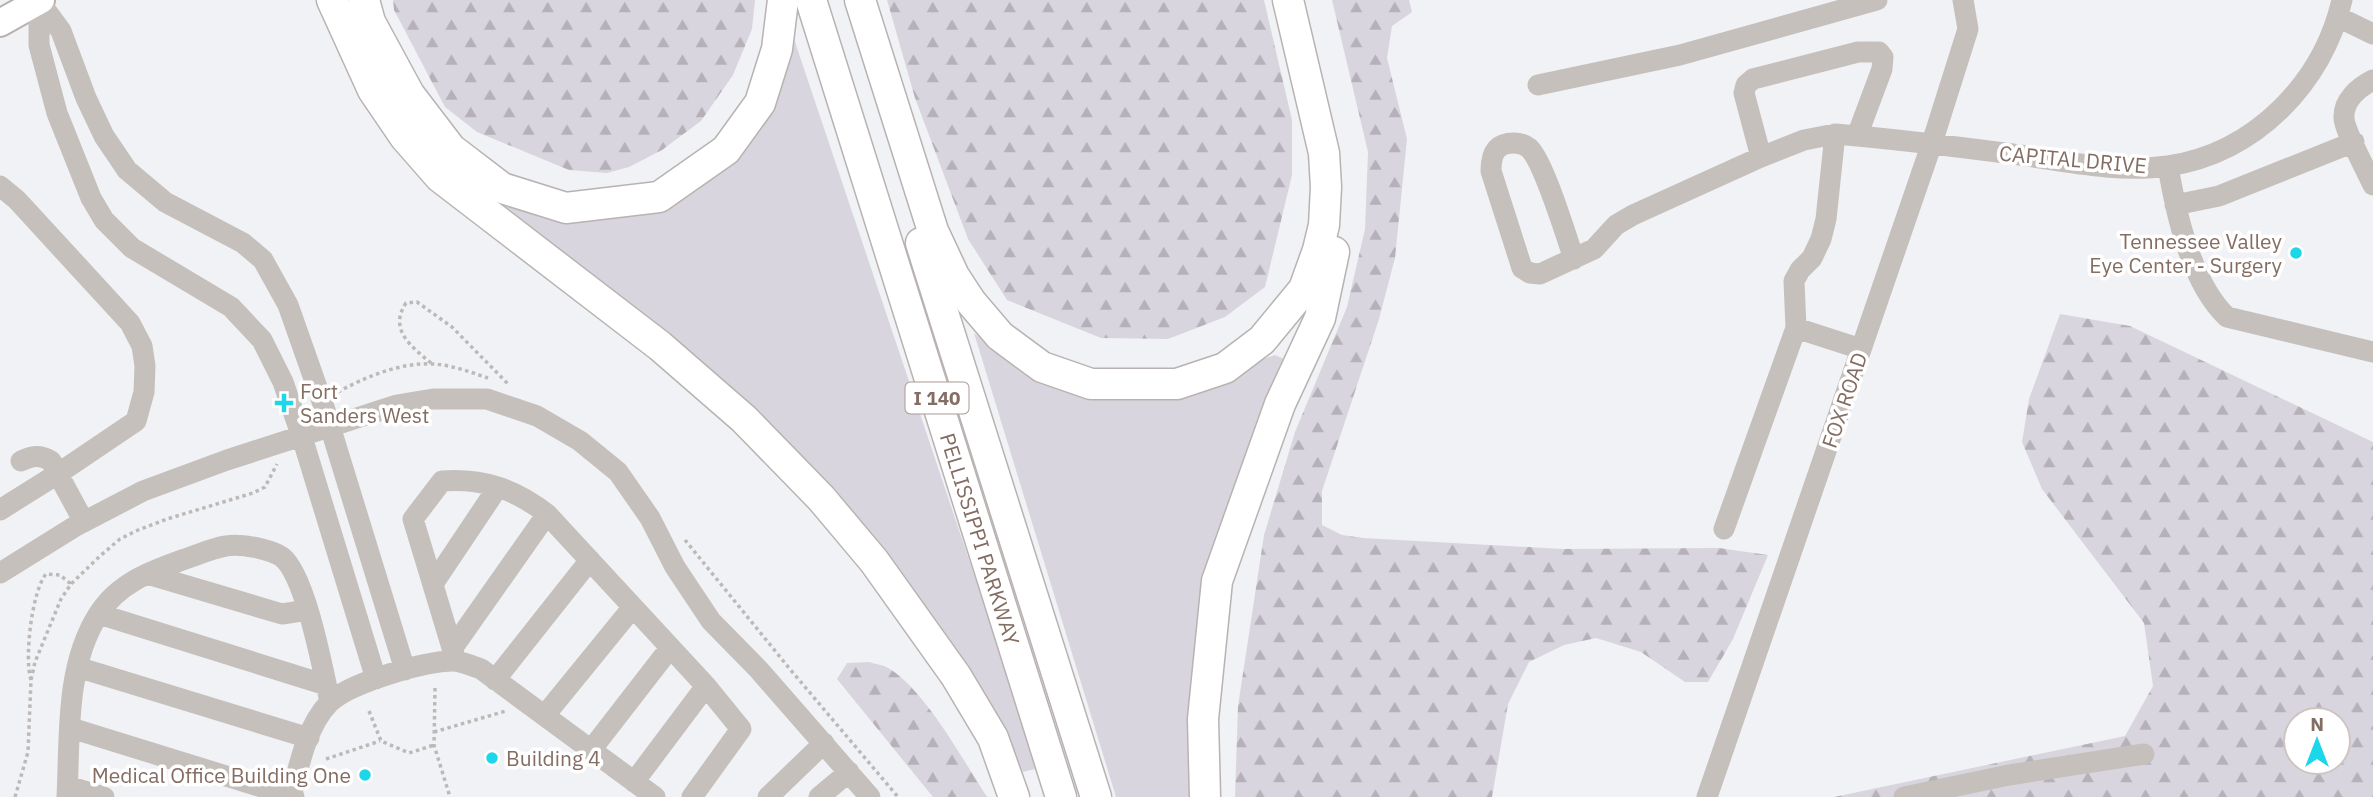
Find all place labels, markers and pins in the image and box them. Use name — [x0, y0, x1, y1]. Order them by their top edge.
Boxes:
place label: Tennessee Valley Eye Center - Surgery — [2089, 227, 2283, 279]
marker: Tennessee Valley Eye Center - Surgery — [2288, 245, 2304, 261]
place label: Fort Sanders West — [300, 377, 429, 429]
marker: Fort Sanders West — [274, 393, 294, 413]
place label: Building 4 — [506, 744, 601, 772]
marker: Building 4 — [484, 750, 500, 766]
place label: Medical Office Building One — [92, 761, 351, 789]
marker: Medical Office Building One — [357, 767, 373, 783]

